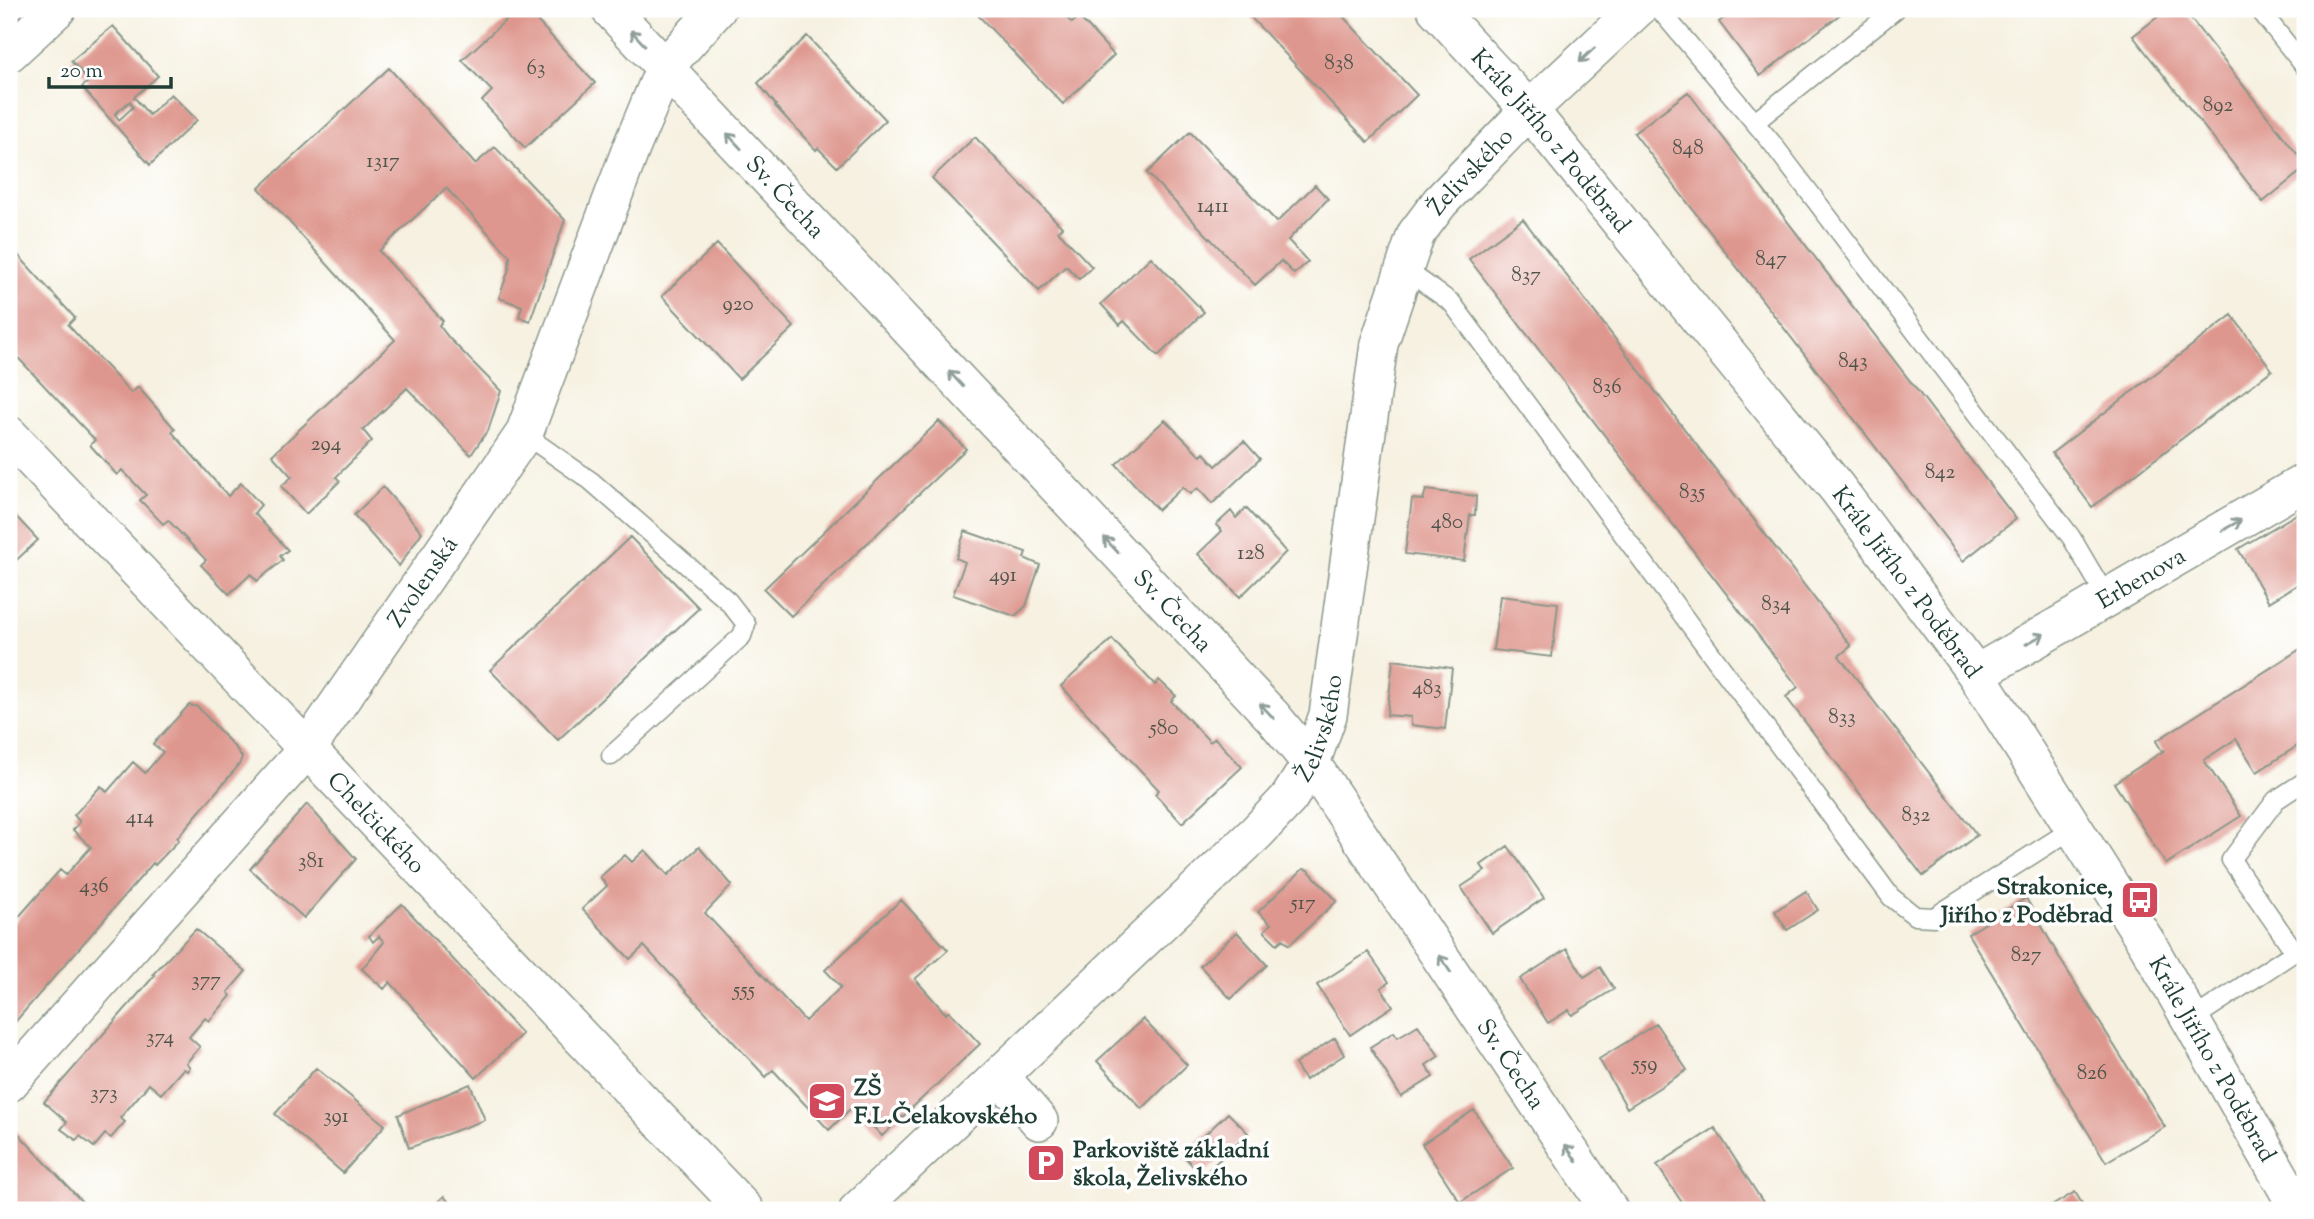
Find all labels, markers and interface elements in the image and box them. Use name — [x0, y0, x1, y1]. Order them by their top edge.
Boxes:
one-way arrow — [629, 30, 646, 47]
street label: Krále Jiřího z Poděbrad — [1462, 42, 1638, 241]
scale bar — [49, 46, 172, 90]
one-way arrow — [1579, 47, 1596, 64]
house number: 838 — [1324, 49, 1354, 79]
house number: 63 — [527, 54, 545, 84]
text: 20 m — [60, 57, 103, 87]
house number: 892 — [2203, 91, 2233, 121]
street label: Želivského — [1421, 121, 1522, 223]
one-way arrow — [726, 132, 742, 150]
house number: 848 — [1672, 134, 1704, 164]
house number: 1317 — [366, 147, 400, 177]
street label: Sv. Čecha — [737, 149, 832, 247]
house number: 1411 — [1197, 192, 1229, 222]
house number: 847 — [1755, 245, 1787, 275]
house number: 837 — [1511, 261, 1541, 291]
house number: 920 — [722, 290, 754, 320]
house number: 843 — [1838, 347, 1868, 377]
one-way arrow — [948, 371, 965, 388]
house number: 836 — [1592, 373, 1622, 403]
house number: 294 — [311, 430, 341, 460]
house number: 842 — [1925, 458, 1956, 488]
house number: 835 — [1679, 478, 1705, 508]
street label: Krále Jiřího z Poděbrad — [1822, 480, 1989, 686]
house number: 480 — [1431, 508, 1463, 538]
one-way arrow — [2221, 518, 2241, 532]
street label: Zvolenská — [381, 530, 467, 635]
one-way arrow — [1103, 537, 1120, 554]
house number: 128 — [1237, 539, 1265, 569]
street label: Erbenova — [2091, 540, 2193, 619]
house number: 491 — [989, 561, 1017, 591]
street label: Sv. Čecha — [1124, 563, 1219, 661]
house number: 834 — [1761, 590, 1791, 620]
one-way arrow — [2025, 632, 2045, 646]
street label: Želivského — [1288, 673, 1352, 789]
house number: 483 — [1412, 674, 1442, 704]
one-way arrow — [1259, 702, 1275, 720]
house number: 833 — [1828, 703, 1856, 733]
house number: 580 — [1149, 714, 1178, 744]
street label: Chelčického — [318, 765, 432, 882]
house number: 832 — [1902, 801, 1931, 831]
house number: 414 — [126, 803, 154, 833]
house number: 381 — [298, 847, 324, 877]
place label: Strakonice, Jiřího z Poděbrad — [1939, 871, 2113, 933]
house number: 436 — [79, 872, 109, 902]
bus stop icon: Strakonice, Jiřího z Poděbrad — [2119, 879, 2161, 921]
house number: 517 — [1290, 889, 1316, 919]
house number: 827 — [2011, 941, 2042, 971]
street label: Krále Jiřího z Poděbrad — [2139, 951, 2283, 1169]
one-way arrow — [1437, 955, 1452, 974]
house number: 377 — [191, 966, 221, 996]
house number: 555 — [732, 976, 755, 1006]
street label: Sv. Čecha — [1467, 1013, 1552, 1117]
house number: 374 — [146, 1023, 174, 1053]
house number: 559 — [1632, 1050, 1657, 1080]
house number: 826 — [2077, 1059, 2107, 1089]
place label: ZŠ F.L.Čelakovského — [854, 1072, 1037, 1134]
house number: 373 — [90, 1079, 118, 1109]
school or university icon: ZŠ F.L.Čelakovského — [806, 1080, 848, 1122]
house number: 391 — [323, 1102, 349, 1132]
place label: Parkoviště základní škola, Želivského — [1073, 1134, 1270, 1196]
parking icon: Parkoviště základní škola, Želivského — [1025, 1142, 1067, 1184]
one-way arrow — [1564, 1144, 1578, 1164]

